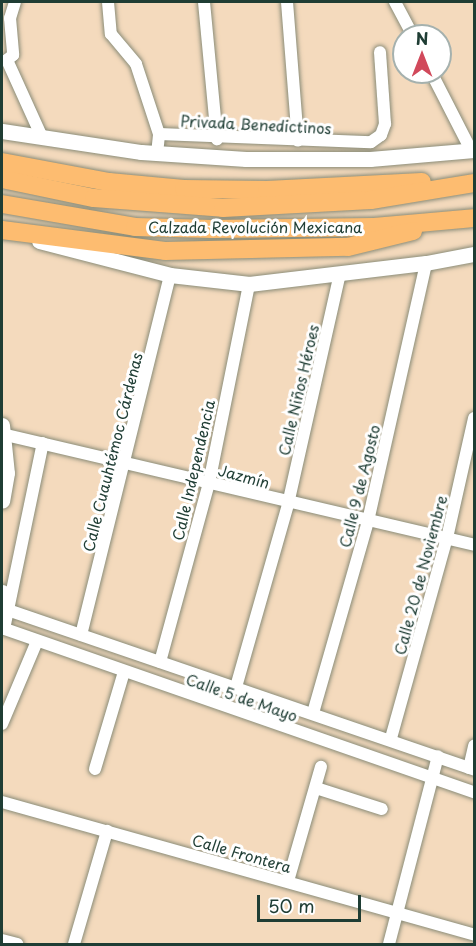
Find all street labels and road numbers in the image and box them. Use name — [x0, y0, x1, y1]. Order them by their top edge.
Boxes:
street label: Privada Benedictinos — [180, 111, 332, 137]
street label: Calzada Revolución Mexicana — [149, 218, 361, 236]
street label: Calle Niños Héroes — [274, 322, 322, 458]
street label: Calle Cuauhtémoc Cárdenas — [79, 351, 145, 553]
street label: Calle Independencia — [168, 397, 218, 543]
street label: Calle 9 de Agosto — [335, 422, 383, 550]
street label: Jazmín — [216, 461, 272, 491]
street label: Calle 20 de Noviembre — [390, 492, 450, 658]
street label: Calle 5 de Mayo — [183, 669, 301, 725]
street label: Calle Frontera — [190, 830, 294, 876]

